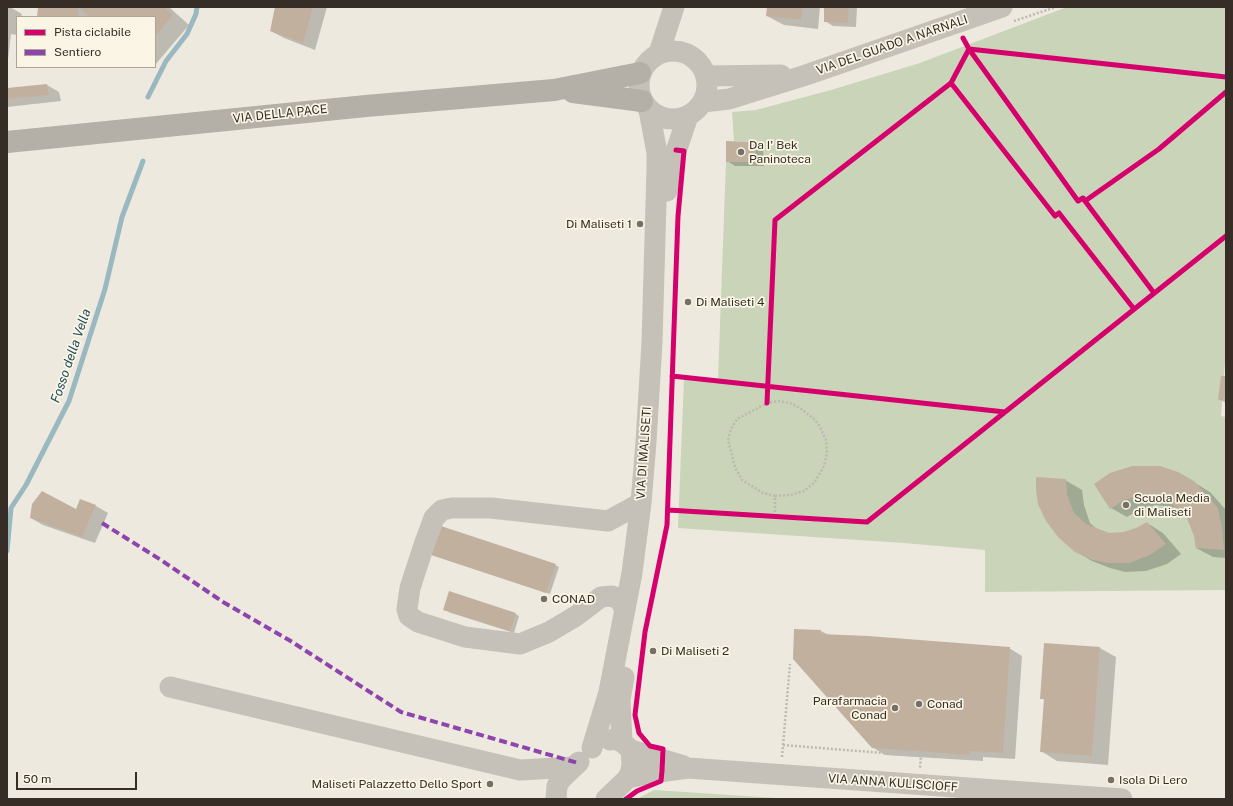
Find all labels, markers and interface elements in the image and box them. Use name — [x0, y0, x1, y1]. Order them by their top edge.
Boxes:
street label: VIA DEL GUADO A NARNALI — [815, 12, 969, 78]
legend — [16, 16, 156, 68]
text: Pista ciclabile — [54, 25, 131, 39]
text: Sentiero — [54, 45, 101, 59]
street label: VIA DELLA PACE — [232, 102, 328, 126]
place label: Da I' Bek Paninoteca — [749, 138, 811, 166]
marker: Da I' Bek Paninoteca — [736, 147, 746, 157]
place label: Di Maliseti 1 — [566, 217, 632, 231]
marker: Di Maliseti 1 — [635, 219, 645, 229]
place label: Di Maliseti 4 — [696, 295, 765, 309]
marker: Di Maliseti 4 — [683, 297, 693, 307]
water label: Fosso della Vella — [48, 307, 94, 405]
street label: VIA DI MALISETI — [634, 406, 654, 500]
place label: Scuola Media di Maliseti — [1134, 491, 1210, 519]
marker: Scuola Media di Maliseti — [1121, 500, 1131, 510]
place label: CONAD — [552, 592, 595, 606]
marker: CONAD — [539, 594, 549, 604]
place label: Di Maliseti 2 — [661, 644, 729, 658]
marker: Di Maliseti 2 — [648, 646, 658, 656]
place label: Parafarmacia Conad — [813, 694, 887, 722]
place label: Conad — [927, 697, 963, 711]
marker: Conad — [914, 699, 924, 709]
marker: Parafarmacia Conad — [890, 703, 900, 713]
scale bar — [18, 764, 139, 790]
street label: VIA ANNA KULISCIOFF — [828, 771, 958, 795]
text: 50 m — [23, 772, 51, 786]
place label: Isola Di Lero — [1119, 773, 1187, 787]
marker: Isola Di Lero — [1106, 775, 1116, 785]
place label: Maliseti Palazzetto Dello Sport — [312, 777, 482, 791]
marker: Maliseti Palazzetto Dello Sport — [485, 779, 495, 789]

